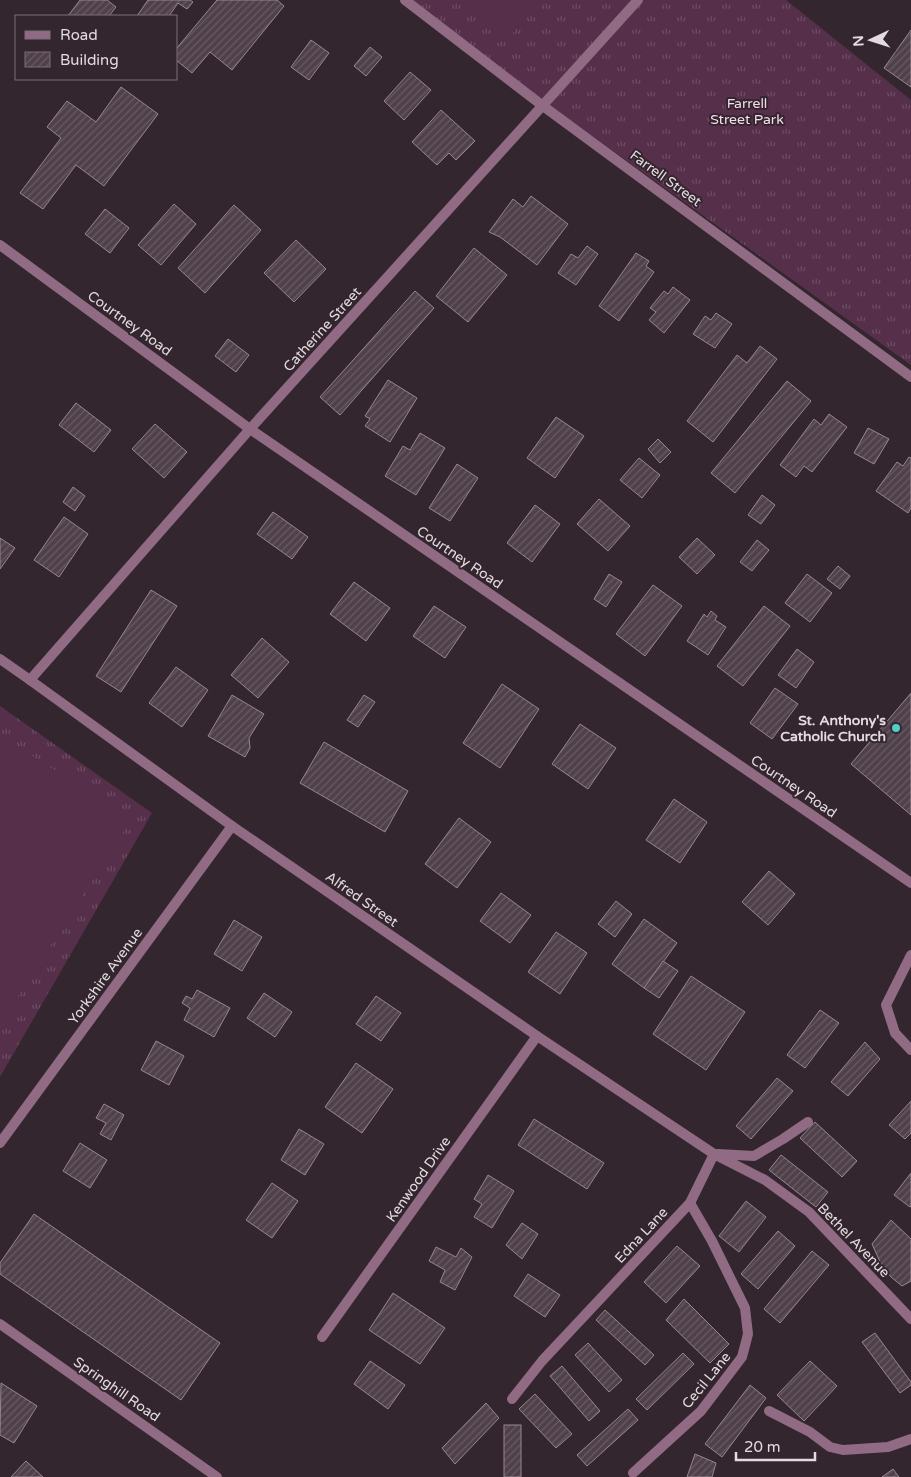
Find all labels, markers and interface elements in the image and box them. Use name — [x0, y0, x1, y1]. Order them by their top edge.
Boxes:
legend — [15, 15, 178, 80]
north arrow — [846, 15, 896, 65]
text: Road — [60, 26, 98, 44]
text: N — [850, 35, 867, 47]
text: Building — [60, 51, 119, 69]
park label: Farrell Street Park — [710, 95, 784, 128]
street label: Farrell Street — [627, 147, 705, 210]
street label: Catherine Street — [280, 283, 365, 375]
street label: Courtney Road — [84, 287, 175, 360]
street label: Courtney Road — [414, 522, 506, 592]
place label: St. Anthony's Catholic Church — [780, 712, 886, 745]
marker: St. Anthony's Catholic Church — [890, 722, 902, 734]
street label: Courtney Road — [748, 751, 840, 821]
street label: Alfred Street — [322, 868, 402, 931]
street label: Yorkshire Avenue — [65, 925, 146, 1028]
street label: Kenwood Drive — [383, 1133, 454, 1225]
street label: Bethel Avenue — [814, 1200, 893, 1281]
street label: Edna Lane — [611, 1204, 671, 1267]
street label: Cecil Lane — [678, 1349, 734, 1412]
street label: Springhill Road — [70, 1353, 163, 1425]
scale bar — [736, 1430, 815, 1462]
text: 20 m — [744, 1438, 781, 1456]

